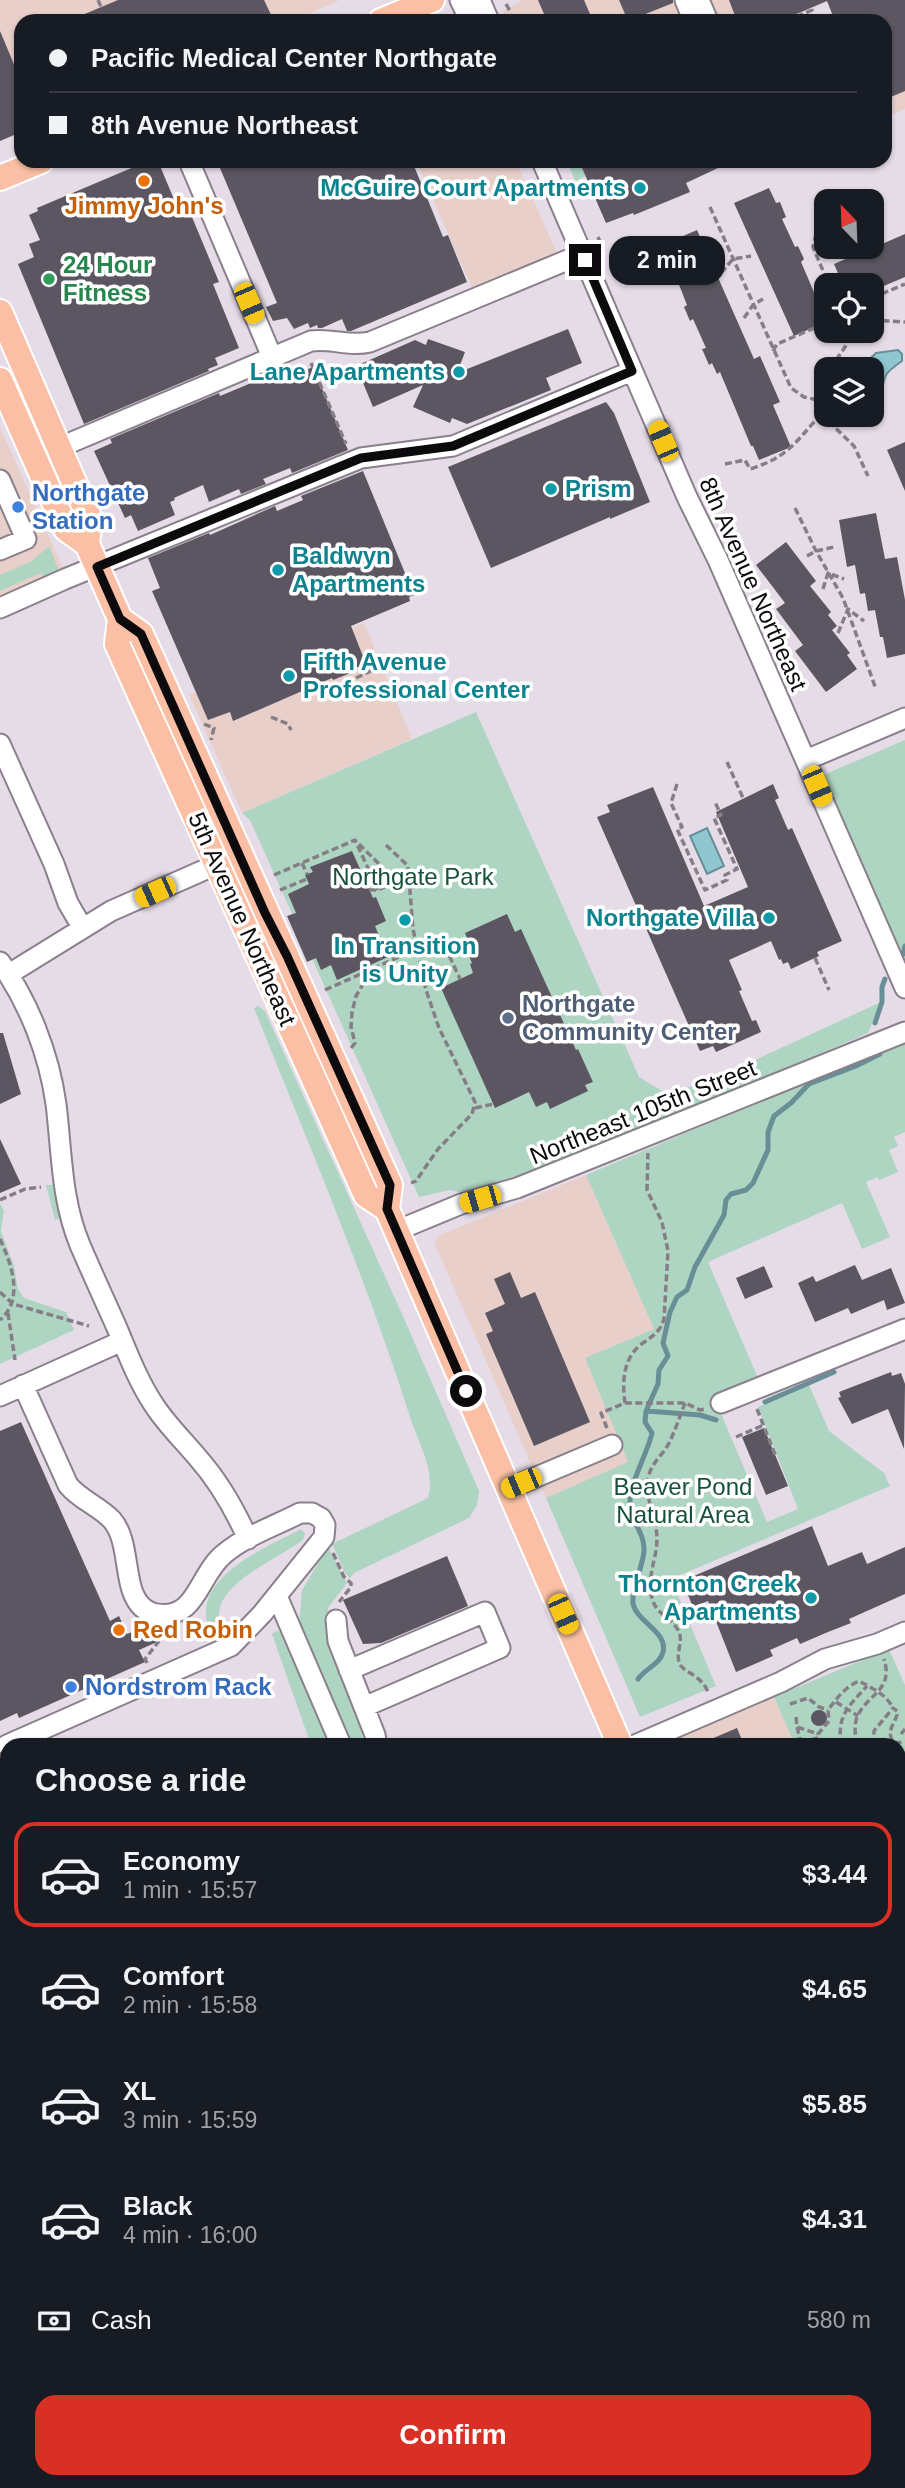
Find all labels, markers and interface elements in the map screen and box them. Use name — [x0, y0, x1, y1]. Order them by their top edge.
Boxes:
text: Pacific Medical Center Northgate — [91, 43, 497, 73]
text: 8th Avenue Northeast — [91, 110, 358, 140]
marker: Jimmy John's — [136, 173, 152, 189]
place label: McGuire Court Apartments — [320, 174, 626, 201]
marker: McGuire Court Apartments — [632, 180, 648, 196]
north arrow — [814, 189, 884, 259]
map controls — [814, 189, 884, 427]
place label: Jimmy John's — [64, 192, 224, 219]
callout: 2 min — [610, 236, 725, 284]
route end — [569, 244, 601, 276]
text: 2 min — [637, 247, 697, 273]
place label: 24 Hour Fitness — [63, 251, 152, 306]
marker: 24 Hour Fitness — [41, 271, 57, 287]
button: locate — [814, 273, 884, 343]
car — [232, 280, 267, 326]
button: layers — [814, 357, 884, 427]
place label: Lane Apartments — [250, 358, 445, 385]
marker: Lane Apartments — [451, 364, 467, 380]
car — [646, 418, 681, 464]
street label: 8th Avenue Northeast — [694, 473, 813, 695]
place label: Prism — [565, 475, 632, 502]
place label: Northgate Station — [32, 479, 145, 534]
marker: Prism — [543, 481, 559, 497]
marker: Northgate Station — [10, 499, 26, 515]
place label: Baldwyn Apartments — [292, 542, 425, 597]
marker: Baldwyn Apartments — [270, 562, 286, 578]
place label: Fifth Avenue Professional Center — [303, 648, 530, 703]
marker: Fifth Avenue Professional Center — [281, 668, 297, 684]
car — [800, 763, 835, 809]
street label: 5th Avenue Northeast — [183, 808, 302, 1030]
park label: Northgate Park — [332, 863, 495, 890]
car — [132, 874, 179, 910]
place label: Northgate Villa — [586, 904, 756, 931]
marker: Northgate Villa — [761, 910, 777, 926]
marker: In Transition is Unity — [397, 912, 413, 928]
place label: In Transition is Unity — [334, 932, 476, 987]
place label: Northgate Community Center — [522, 990, 737, 1045]
marker: Northgate Community Center — [500, 1010, 516, 1026]
street label: Northeast 105th Street — [526, 1054, 760, 1169]
car — [457, 1183, 504, 1215]
route start — [450, 1375, 482, 1407]
car — [498, 1465, 545, 1501]
park label: Beaver Pond Natural Area — [614, 1473, 752, 1528]
place label: Thornton Creek Apartments — [618, 1570, 798, 1625]
marker: Thornton Creek Apartments — [803, 1590, 819, 1606]
car — [545, 1591, 582, 1637]
place label: Red Robin — [133, 1616, 253, 1643]
marker: Red Robin — [111, 1622, 127, 1638]
place label: Nordstrom Rack — [85, 1673, 272, 1700]
marker: Nordstrom Rack — [63, 1679, 79, 1695]
text: Choose a ride — [35, 1762, 247, 1798]
icon: car — [39, 1843, 102, 1906]
text: Economy — [123, 1846, 240, 1876]
text: $3.44 — [802, 1859, 867, 1889]
text: 1 min · 15:57 — [123, 1877, 257, 1903]
icon: car — [39, 1958, 102, 2021]
text: Comfort — [123, 1961, 224, 1991]
text: $4.65 — [802, 1974, 867, 2004]
text: 2 min · 15:58 — [123, 1992, 257, 2018]
icon: car — [39, 2073, 102, 2136]
text: XL — [123, 2076, 156, 2106]
text: $5.85 — [802, 2089, 867, 2119]
text: 3 min · 15:59 — [123, 2107, 257, 2133]
icon: car — [39, 2188, 102, 2251]
text: Black — [123, 2191, 192, 2221]
text: $4.31 — [802, 2204, 867, 2234]
text: 4 min · 16:00 — [123, 2222, 257, 2248]
icon: cash — [35, 2302, 73, 2340]
text: Cash — [91, 2305, 152, 2335]
text: 580 m — [807, 2307, 871, 2333]
button: Confirm — [35, 2395, 871, 2475]

